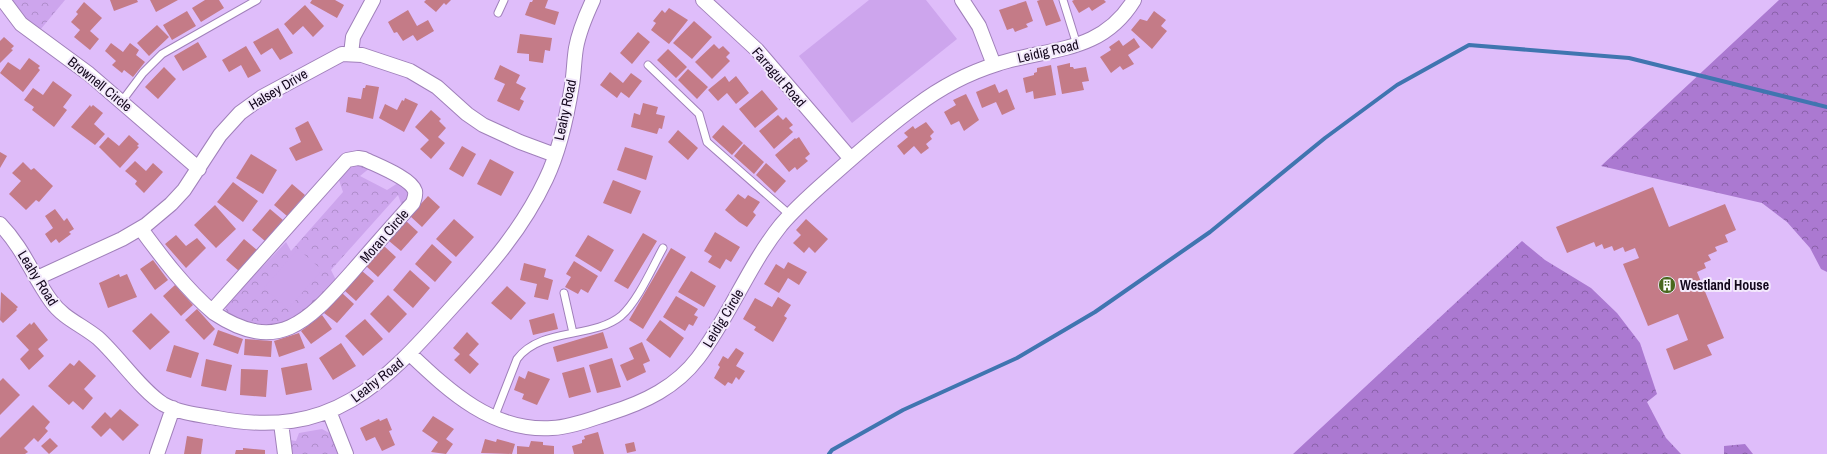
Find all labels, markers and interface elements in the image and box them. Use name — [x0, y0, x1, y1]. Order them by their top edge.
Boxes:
street label: Leidig Road — [1015, 35, 1081, 67]
street label: Farragut Road — [748, 43, 810, 111]
street label: Brownell Circle — [64, 53, 136, 115]
street label: Halsey Drive — [245, 64, 311, 114]
street label: Leahy Road — [550, 78, 580, 142]
street label: Moran Circle — [356, 205, 412, 267]
street label: Leahy Road — [14, 247, 62, 309]
building icon: Westland House — [1657, 275, 1677, 295]
place label: Westland House — [1680, 276, 1769, 294]
street label: Leidig Circle — [699, 285, 747, 351]
street label: Leahy Road — [347, 354, 407, 406]

